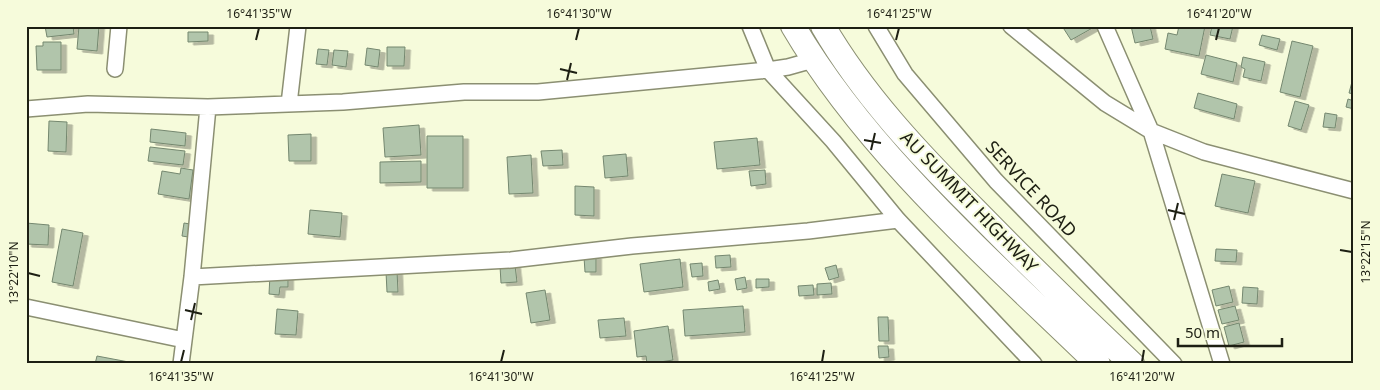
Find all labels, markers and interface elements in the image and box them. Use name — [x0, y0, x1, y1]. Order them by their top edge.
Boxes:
text: 16°41'35"W — [226, 5, 292, 22]
text: 16°41'30"W — [546, 5, 612, 22]
text: 16°41'25"W — [866, 5, 932, 22]
text: 16°41'20"W — [1186, 5, 1252, 22]
street label: AU SUMMIT HIGHWAY — [896, 125, 1044, 278]
street label: SERVICE ROAD — [981, 135, 1083, 242]
text: 13°22'15"N — [1357, 220, 1374, 284]
text: 13°22'10"N — [5, 241, 22, 305]
scale bar — [1178, 315, 1281, 347]
text: 50 m — [1185, 322, 1220, 342]
text: 16°41'35"W — [148, 368, 214, 385]
text: 16°41'30"W — [468, 368, 534, 385]
text: 16°41'25"W — [789, 368, 855, 385]
text: 16°41'20"W — [1109, 368, 1175, 385]

